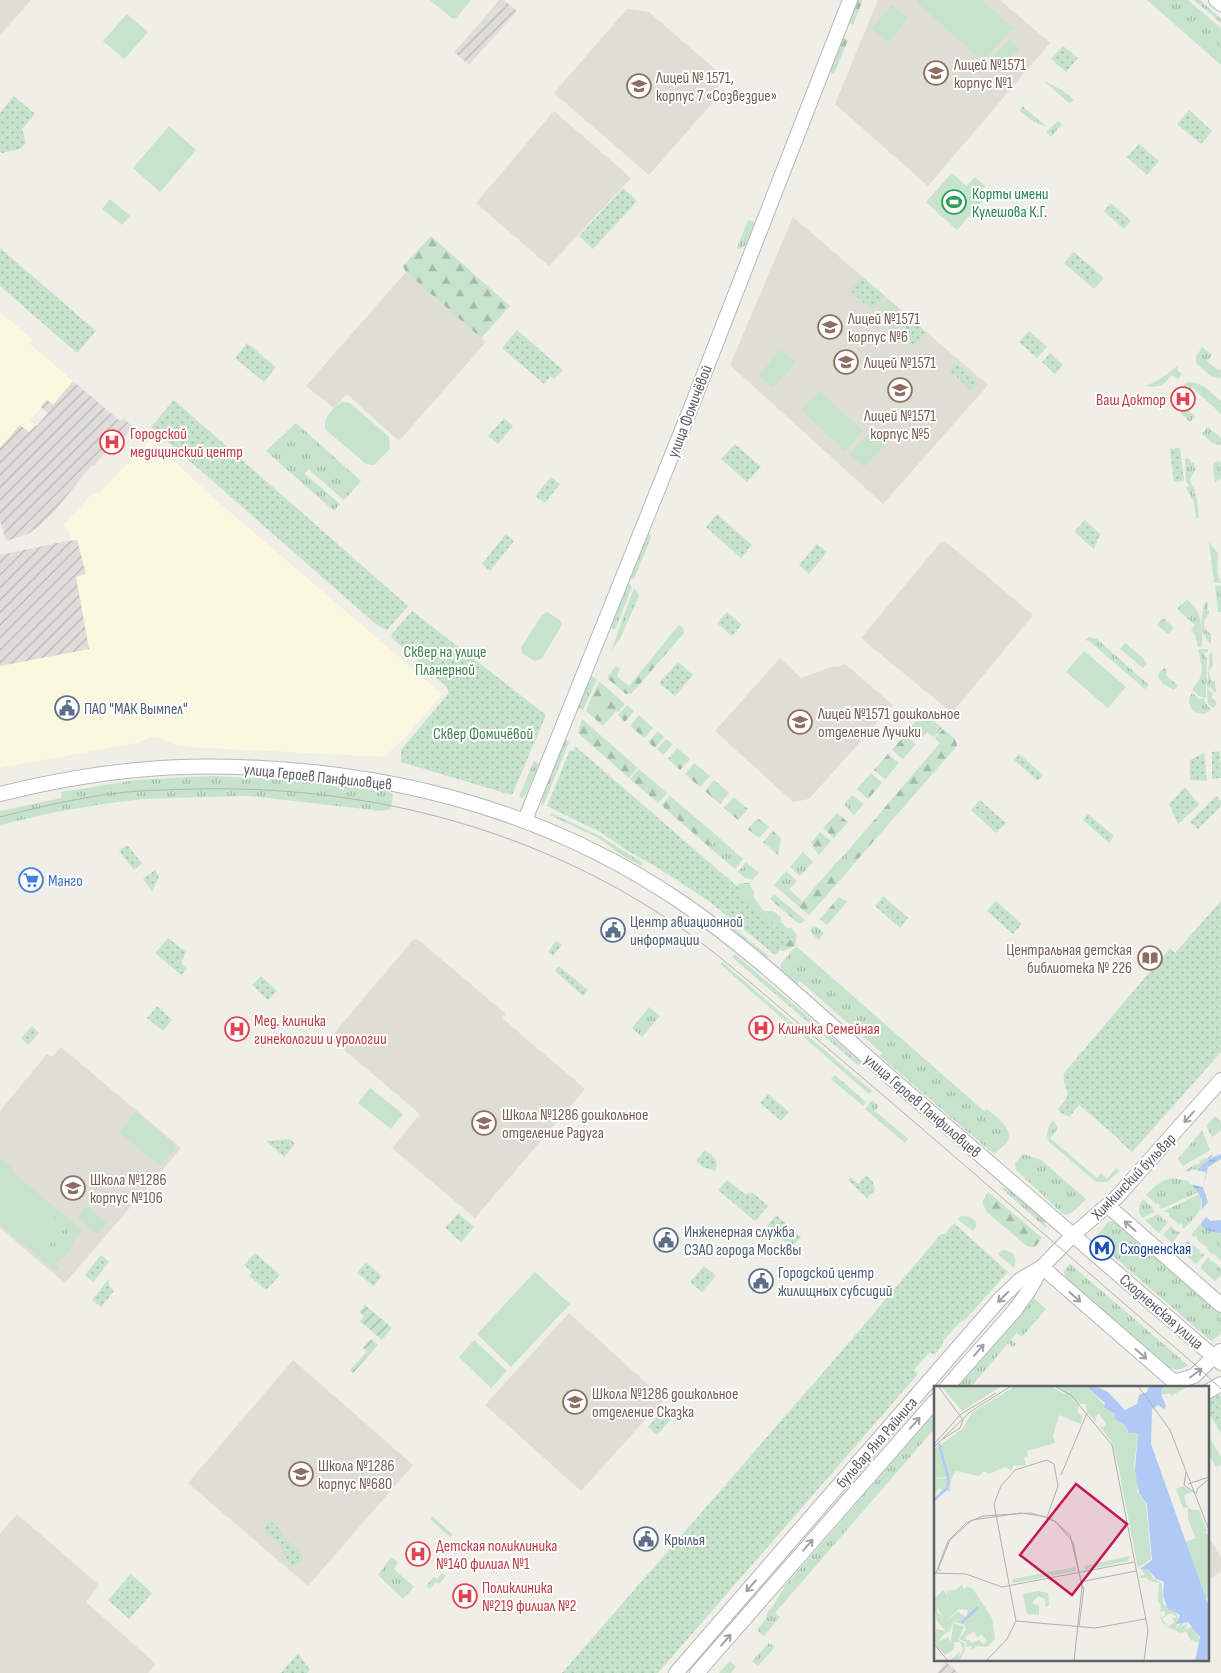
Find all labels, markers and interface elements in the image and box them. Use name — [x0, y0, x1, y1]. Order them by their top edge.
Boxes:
place label: Лицей №1571 корпус №1 — [953, 56, 1026, 93]
school or university icon: Лицей №1571 корпус №1 — [923, 60, 949, 86]
place label: Лицей № 1571, корпус 7 «Созвездие» — [655, 69, 777, 106]
school or university icon: Лицей № 1571, корпус 7 «Созвездие» — [626, 73, 652, 99]
place label: Корты имени Кулешова К.Г. — [972, 185, 1049, 222]
sports icon: Корты имени Кулешова К.Г. — [941, 189, 967, 215]
place label: Лицей №1571 корпус №6 — [847, 310, 920, 347]
school or university icon: Лицей №1571 корпус №6 — [817, 314, 843, 340]
school or university icon: Лицей №1571 — [833, 349, 859, 375]
place label: Лицей №1571 — [863, 354, 936, 373]
street label: улица Фомичёвой — [664, 362, 717, 461]
school or university icon: Лицей №1571 корпус №5 — [887, 377, 913, 403]
hospital icon: Ваш Доктор — [1170, 386, 1196, 412]
place label: Ваш Доктор — [1096, 391, 1166, 410]
place label: Лицей №1571 корпус №5 — [863, 407, 936, 444]
place label: Городской медицинский центр — [130, 425, 243, 462]
hospital icon: Городской медицинский центр — [99, 429, 125, 455]
park label: Сквер на улице Планерной — [404, 643, 486, 680]
public building icon: ПАО "МАК Вымпел" — [54, 695, 80, 721]
place label: ПАО "МАК Вымпел" — [84, 700, 188, 719]
place label: Лицей №1571 дошкольное отделение Лучики — [817, 705, 960, 742]
school or university icon: Лицей №1571 дошкольное отделение Лучики — [787, 709, 813, 735]
park label: Сквер Фомичёвой — [433, 725, 533, 744]
street label: улица Героев Панфиловцев — [243, 760, 393, 795]
supermarket icon: Манго — [18, 867, 44, 893]
place label: Манго — [48, 872, 83, 891]
place label: Центр авиационной информации — [630, 913, 743, 950]
public building icon: Центр авиационной информации — [600, 917, 626, 943]
place label: Центральная детская библиотека № 226 — [1006, 941, 1132, 978]
library icon: Центральная детская библиотека № 226 — [1137, 945, 1163, 971]
place label: Мед. клиника гинекологии и урологии — [254, 1012, 387, 1049]
hospital icon: Клиника Семейная — [748, 1015, 774, 1041]
hospital icon: Мед. клиника гинекологии и урологии — [224, 1016, 250, 1042]
place label: Клиника Семейная — [778, 1020, 880, 1039]
street label: улица Героев Панфиловцев — [860, 1050, 984, 1162]
place label: Школа №1286 дошкольное отделение Радуга — [502, 1106, 648, 1143]
school or university icon: Школа №1286 дошкольное отделение Радуга — [471, 1110, 497, 1136]
one-way arrow — [1183, 1110, 1195, 1123]
street label: Химкинский бульвар — [1087, 1130, 1180, 1225]
place label: Школа №1286 корпус №106 — [90, 1171, 166, 1208]
school or university icon: Школа №1286 корпус №106 — [60, 1175, 86, 1201]
one-way arrow — [1123, 1220, 1136, 1231]
place label: Инженерная служба СЗАО города Москвы — [684, 1223, 801, 1260]
public building icon: Инженерная служба СЗАО города Москвы — [653, 1227, 679, 1253]
metro station icon: Сходненская — [1089, 1235, 1115, 1261]
place label: Сходненская — [1120, 1240, 1191, 1259]
place label: Городской центр жилищных субсидий — [778, 1264, 892, 1301]
public building icon: Городской центр жилищных субсидий — [748, 1268, 774, 1294]
street label: Сходненская улица — [1115, 1270, 1207, 1354]
one-way arrow — [997, 1291, 1010, 1303]
one-way arrow — [1069, 1291, 1082, 1303]
one-way arrow — [974, 1344, 985, 1357]
one-way arrow — [1135, 1349, 1148, 1360]
one-way arrow — [1189, 1368, 1203, 1378]
place label: Школа №1286 дошкольное отделение Сказка — [592, 1385, 738, 1422]
inset map — [934, 1386, 1208, 1660]
school or university icon: Школа №1286 дошкольное отделение Сказка — [562, 1389, 588, 1415]
street label: бульвар Яна Райниса — [832, 1394, 922, 1492]
one-way arrow — [910, 1417, 921, 1430]
place label: Школа №1286 корпус №680 — [318, 1457, 394, 1494]
school or university icon: Школа №1286 корпус №680 — [288, 1461, 314, 1487]
public building icon: Крылья — [633, 1526, 659, 1552]
place label: Крылья — [664, 1531, 705, 1550]
place label: Детская поликлиника №140 филиал №1 — [436, 1537, 557, 1574]
one-way arrow — [802, 1539, 814, 1552]
hospital icon: Детская поликлиника №140 филиал №1 — [405, 1541, 431, 1567]
place label: Поликлиника №219 филиал №2 — [482, 1579, 576, 1616]
one-way arrow — [745, 1580, 756, 1593]
hospital icon: Поликлиника №219 филиал №2 — [452, 1583, 478, 1609]
one-way arrow — [720, 1633, 731, 1646]

